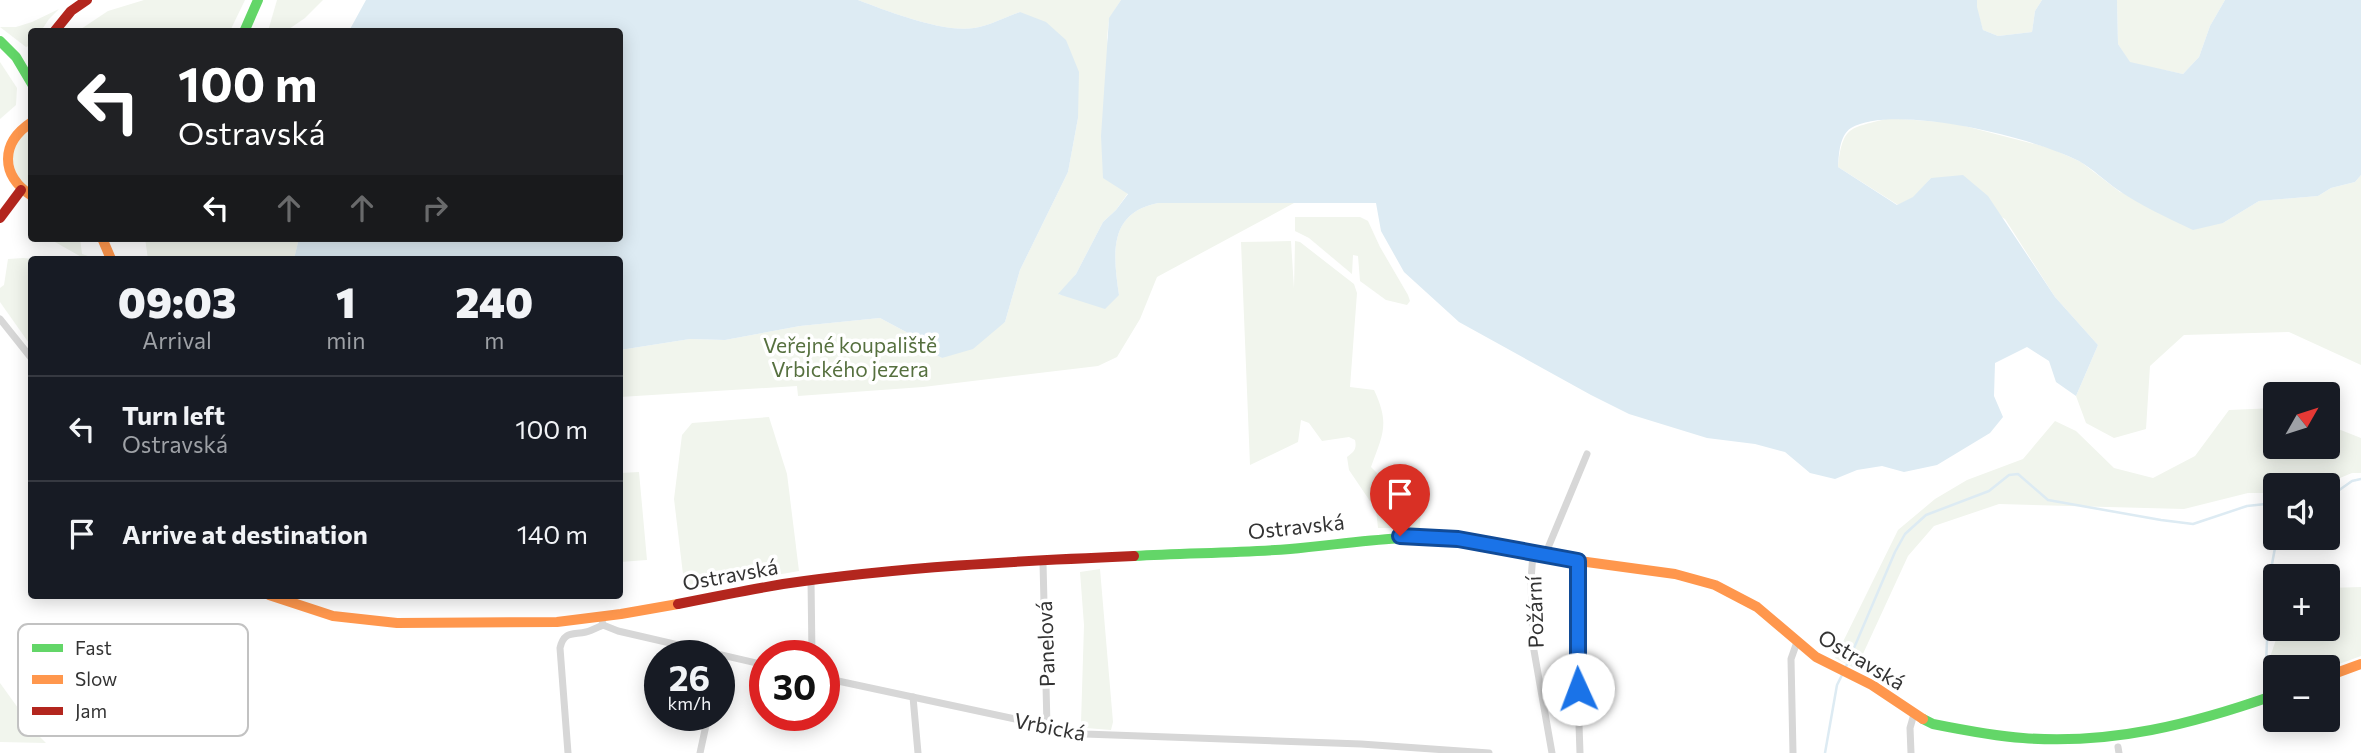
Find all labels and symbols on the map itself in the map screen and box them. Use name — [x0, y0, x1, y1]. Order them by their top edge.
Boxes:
park label: Veřejné koupaliště Vrbického jezera — [763, 332, 937, 381]
north arrow — [2263, 382, 2340, 458]
pin — [1370, 464, 1430, 536]
street label: Ostravská — [1247, 509, 1345, 543]
street label: Ostravská — [680, 553, 780, 595]
street label: Požární — [1520, 575, 1548, 649]
street label: Panelová — [1031, 600, 1059, 688]
street label: Ostravská — [1814, 623, 1910, 695]
legend — [18, 624, 248, 736]
text: Fast — [75, 636, 112, 659]
speed limit sign: 30 — [749, 640, 840, 731]
position arrow — [1541, 652, 1615, 726]
text: Slow — [75, 667, 117, 690]
text: Jam — [75, 699, 107, 722]
street label: Vrbická — [1012, 707, 1088, 745]

